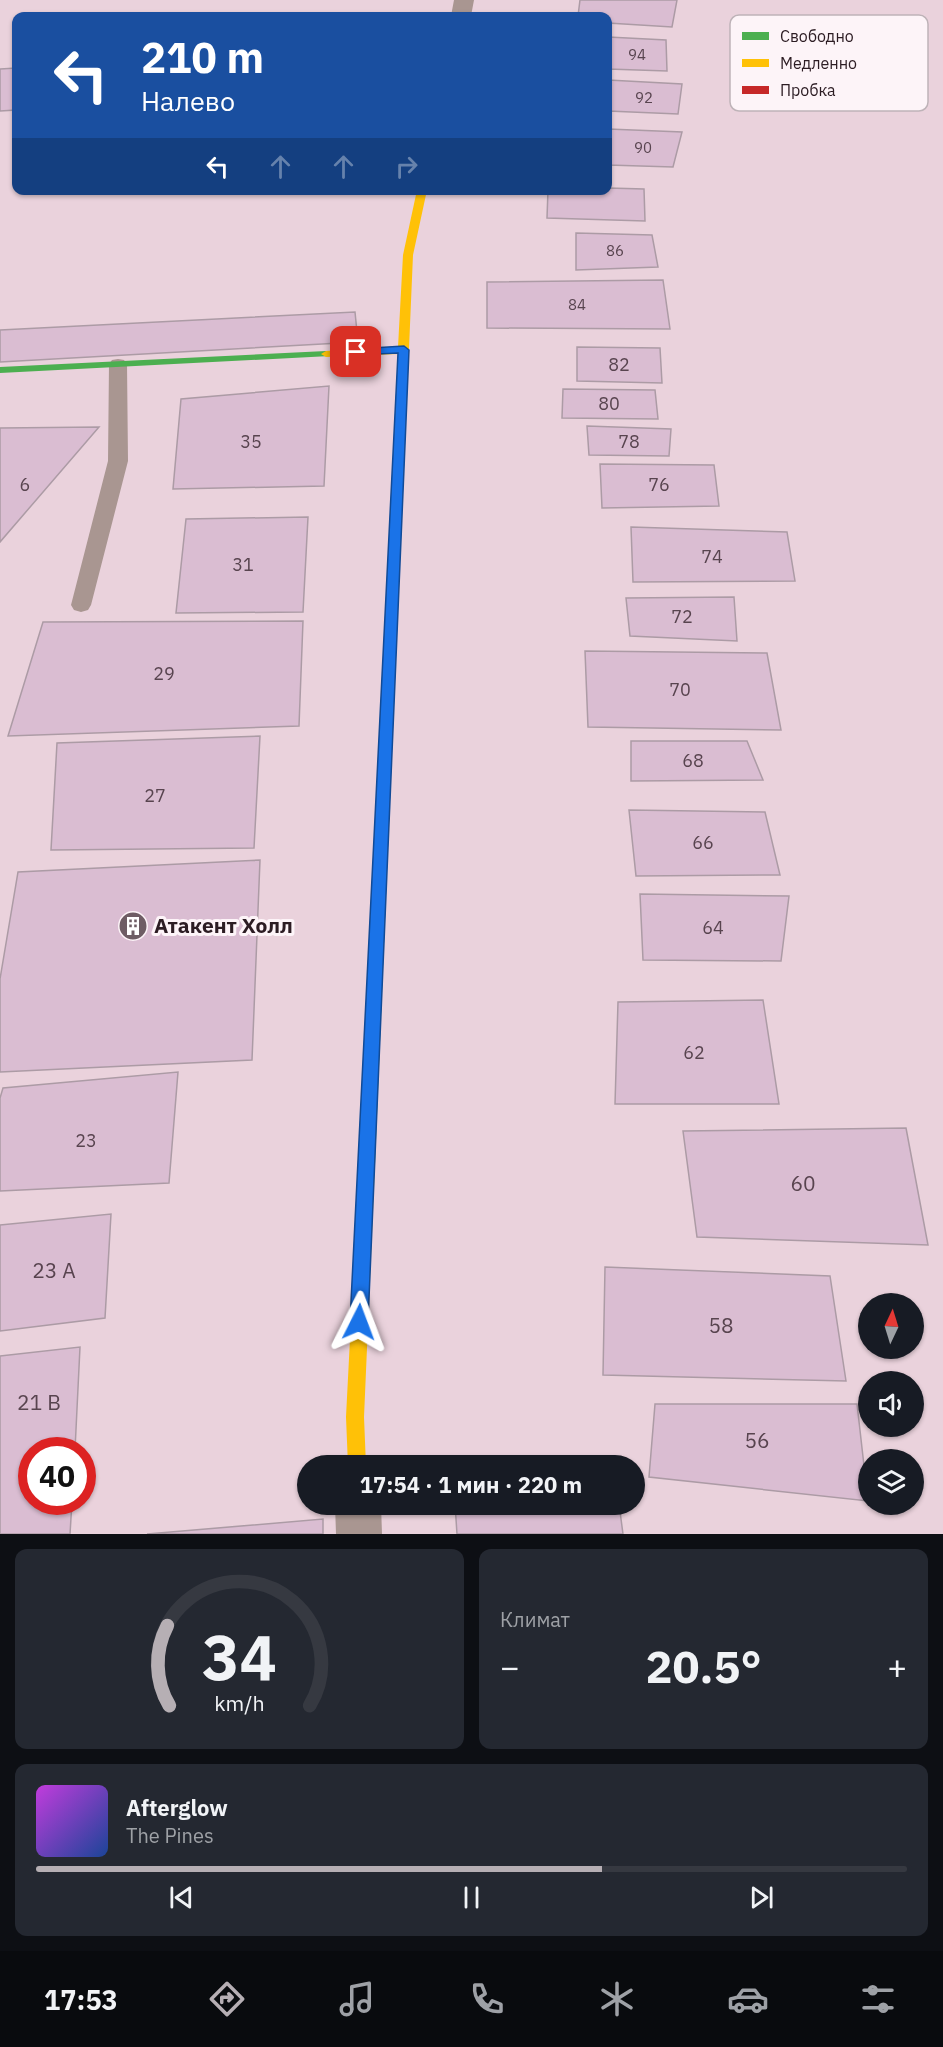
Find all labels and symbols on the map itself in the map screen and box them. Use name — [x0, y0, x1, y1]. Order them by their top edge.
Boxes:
legend — [730, 15, 928, 111]
text: Свободно — [780, 26, 854, 46]
house number: 94 — [628, 45, 646, 64]
text: Медленно — [780, 53, 857, 73]
text: Пробка — [780, 80, 836, 100]
house number: 92 — [635, 88, 653, 107]
house number: 90 — [634, 138, 652, 157]
house number: 86 — [606, 241, 624, 260]
house number: 84 — [568, 295, 586, 314]
pin — [330, 326, 381, 377]
house number: 82 — [608, 353, 630, 376]
house number: 80 — [598, 392, 620, 415]
house number: 35 — [240, 430, 262, 453]
house number: 78 — [618, 430, 640, 453]
house number: 6 — [20, 473, 30, 496]
house number: 76 — [648, 473, 670, 496]
house number: 74 — [701, 545, 723, 568]
house number: 31 — [232, 553, 254, 576]
house number: 72 — [671, 605, 693, 628]
house number: 29 — [153, 662, 175, 685]
house number: 70 — [669, 678, 691, 701]
house number: 68 — [682, 749, 704, 772]
house number: 27 — [144, 784, 166, 807]
house number: 66 — [692, 831, 714, 854]
building icon: Атакент Холл — [117, 910, 149, 942]
place label: Атакент Холл — [154, 911, 293, 939]
house number: 64 — [702, 916, 724, 939]
house number: 62 — [683, 1041, 705, 1064]
house number: 23 — [75, 1129, 97, 1152]
house number: 60 — [790, 1169, 816, 1197]
house number: 23 А — [32, 1256, 76, 1284]
position arrow — [327, 1290, 391, 1354]
north arrow — [858, 1293, 924, 1359]
house number: 58 — [708, 1311, 734, 1339]
house number: 21 В — [17, 1388, 61, 1416]
house number: 56 — [744, 1426, 770, 1454]
speed limit sign: 40 — [18, 1437, 96, 1515]

